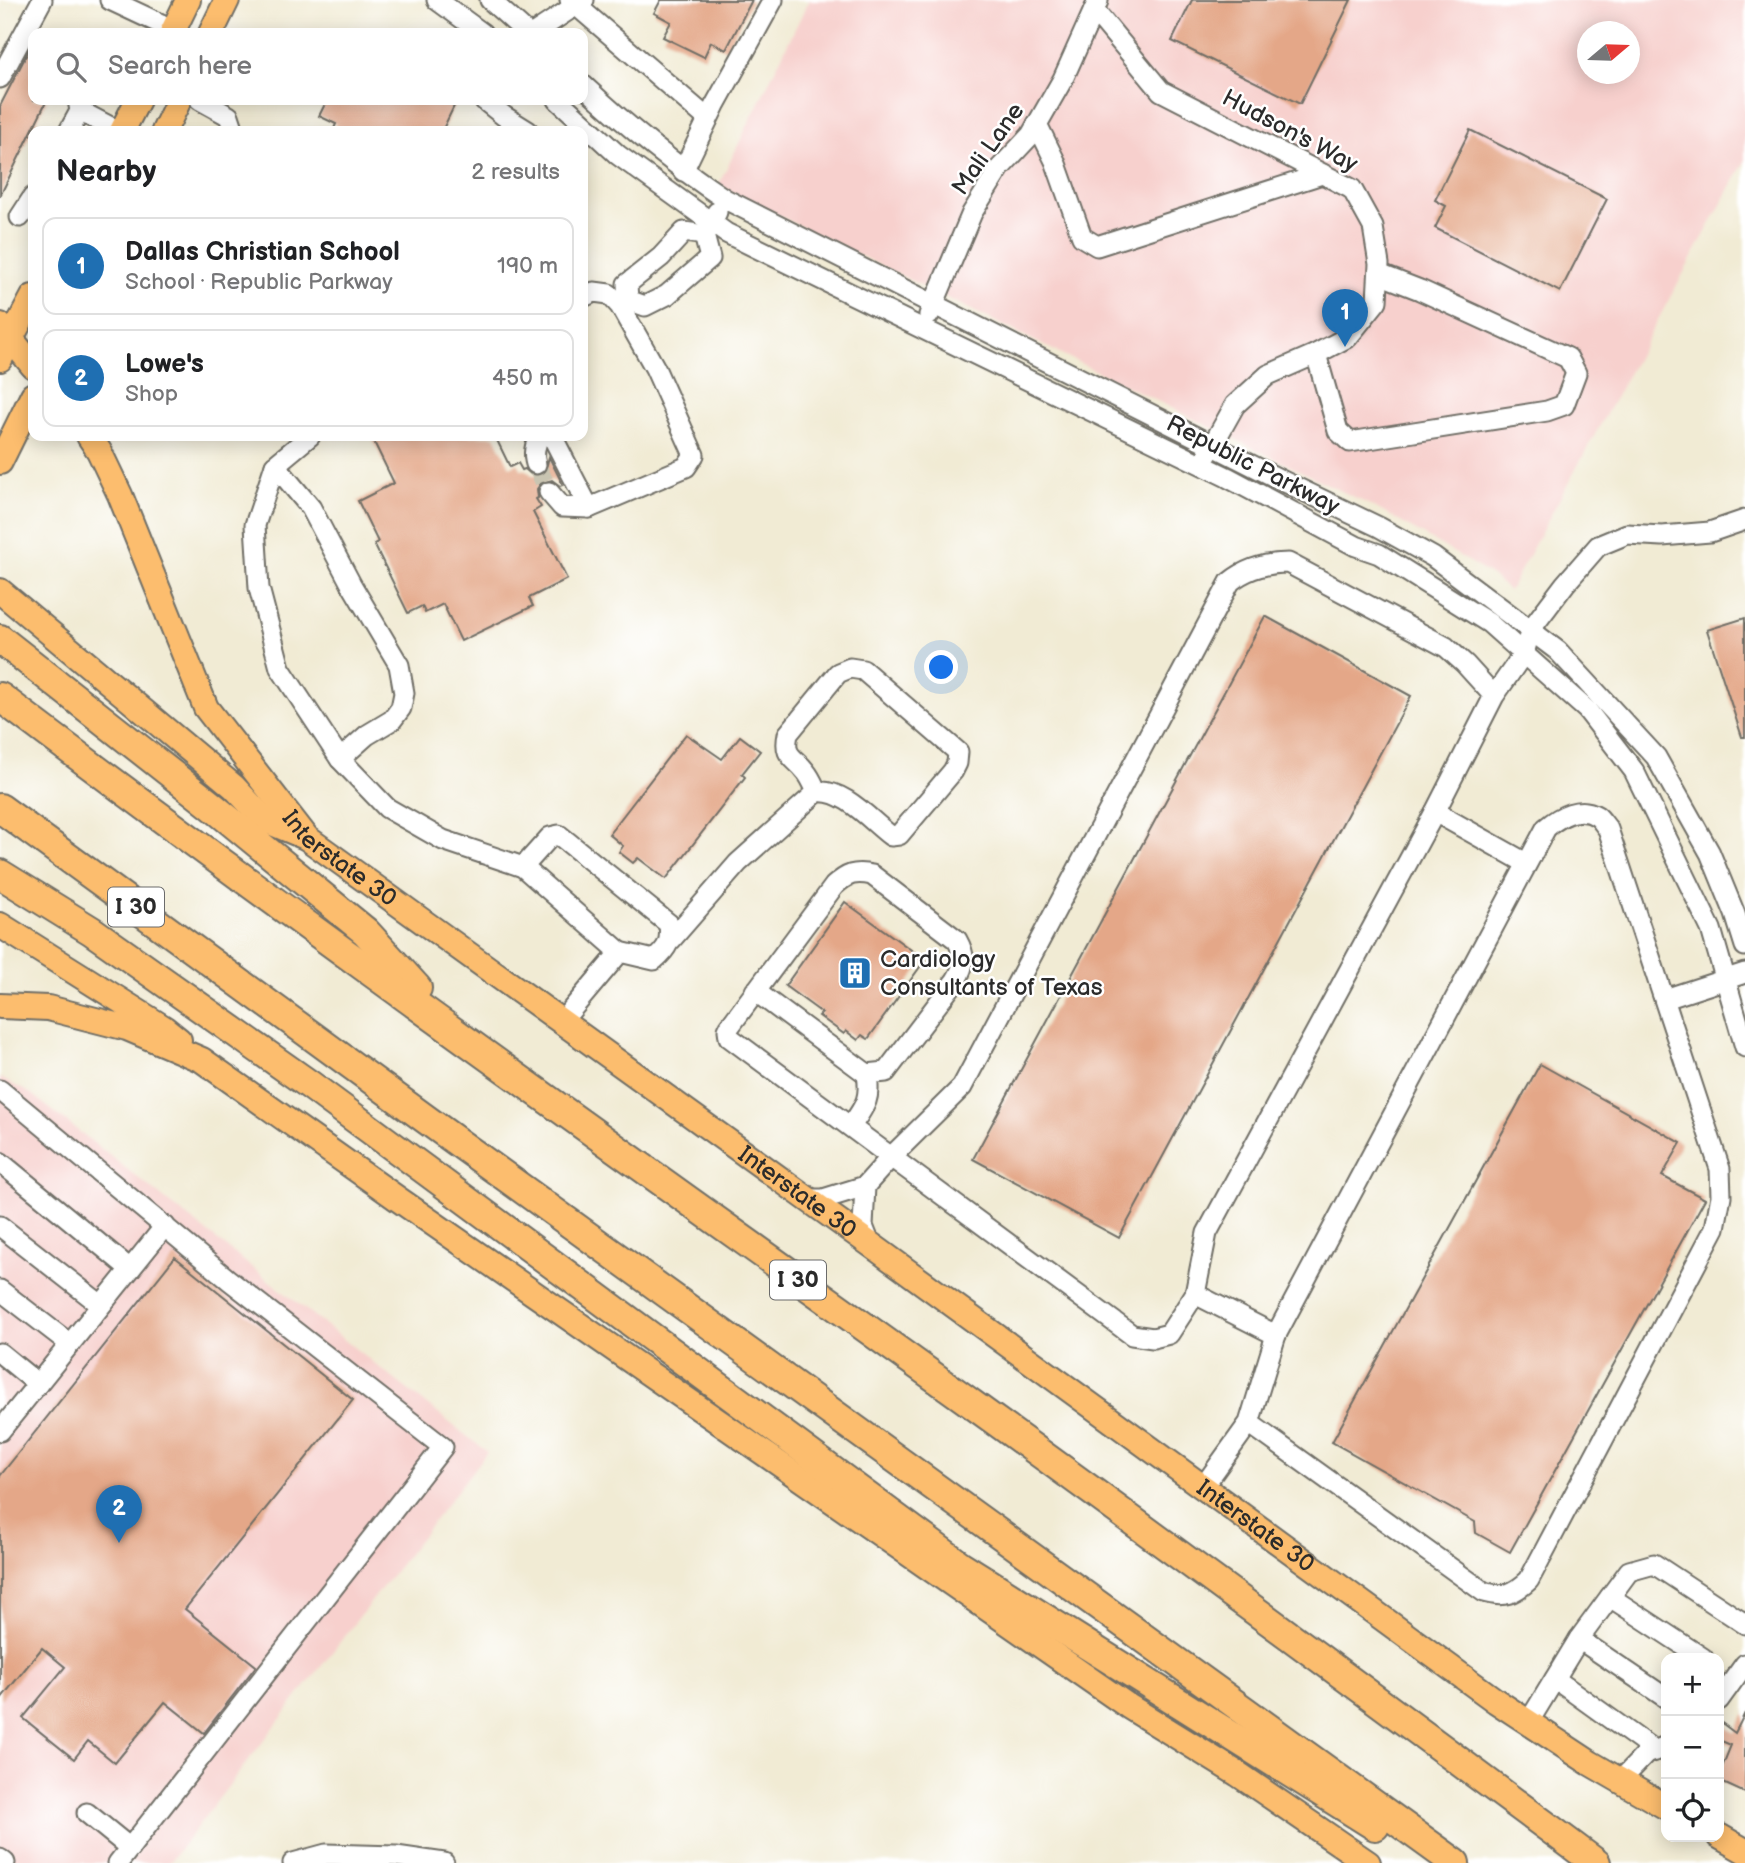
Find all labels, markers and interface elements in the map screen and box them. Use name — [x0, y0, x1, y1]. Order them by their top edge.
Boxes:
north arrow — [1577, 21, 1640, 84]
search box — [28, 28, 588, 105]
icon: search — [52, 48, 90, 86]
text: Search here — [108, 51, 252, 82]
street label: Hudson's Way — [1217, 83, 1363, 179]
street label: Mali Lane — [946, 97, 1030, 201]
text: Nearby — [56, 154, 156, 190]
text: 2 results — [471, 158, 560, 186]
text: Dallas Christian School — [125, 237, 400, 268]
text: 1 — [76, 252, 86, 280]
text: 190 m — [497, 252, 558, 280]
text: School · Republic Parkway — [125, 268, 393, 296]
pin: 1 — [1322, 289, 1368, 347]
text: Lowe's — [125, 349, 204, 380]
text: 2 — [74, 364, 88, 392]
text: 450 m — [492, 364, 558, 392]
text: Shop — [125, 380, 178, 408]
street label: Republic Parkway — [1162, 409, 1345, 521]
your location — [924, 650, 958, 684]
street label: Interstate 30 — [276, 804, 403, 913]
road number: I 30 — [108, 888, 164, 926]
place label: Cardiology Consultants of Texas — [880, 945, 1103, 1002]
building icon: Cardiology Consultants of Texas — [836, 954, 874, 992]
street label: Interstate 30 — [733, 1139, 862, 1244]
road number: I 30 — [770, 1260, 826, 1300]
street label: Interstate 30 — [1191, 1473, 1321, 1578]
pin: 2 — [96, 1485, 142, 1543]
map controls — [1661, 1653, 1724, 1842]
button: + — [1661, 1653, 1724, 1716]
button: − — [1661, 1716, 1724, 1779]
button: locate — [1661, 1779, 1724, 1842]

